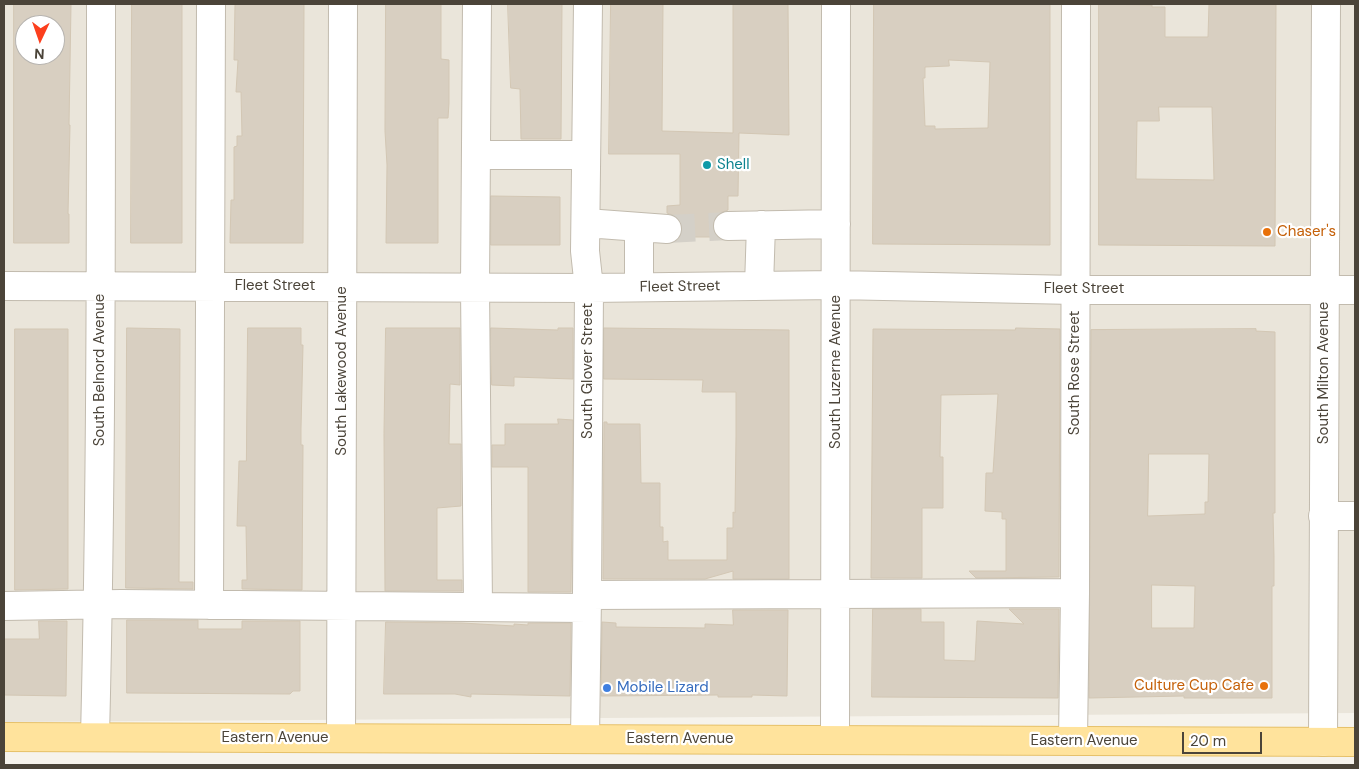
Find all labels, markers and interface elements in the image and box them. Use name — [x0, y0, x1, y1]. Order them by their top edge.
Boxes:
north arrow — [15, 15, 65, 65]
text: N — [34, 45, 45, 63]
place label: Shell — [717, 156, 750, 174]
marker: Shell — [701, 159, 713, 171]
place label: Chaser's — [1277, 223, 1336, 241]
marker: Chaser's — [1261, 226, 1273, 238]
street label: Fleet Street — [235, 277, 315, 295]
street label: Fleet Street — [640, 277, 720, 297]
street label: Fleet Street — [1044, 280, 1124, 298]
street label: South Lakewood Avenue — [333, 286, 351, 456]
street label: South Belnord Avenue — [91, 294, 109, 446]
street label: South Luzerne Avenue — [827, 295, 845, 449]
street label: South Milton Avenue — [1315, 302, 1333, 444]
street label: South Glover Street — [579, 303, 597, 439]
street label: South Rose Street — [1066, 311, 1084, 435]
place label: Culture Cup Cafe — [1134, 677, 1254, 695]
place label: Mobile Lizard — [617, 679, 709, 697]
marker: Culture Cup Cafe — [1258, 680, 1270, 692]
marker: Mobile Lizard — [601, 682, 613, 694]
scale bar — [1184, 722, 1264, 754]
street label: Eastern Avenue — [221, 729, 329, 747]
street label: Eastern Avenue — [626, 730, 734, 748]
text: 20 m — [1190, 731, 1226, 751]
street label: Eastern Avenue — [1030, 732, 1138, 750]

